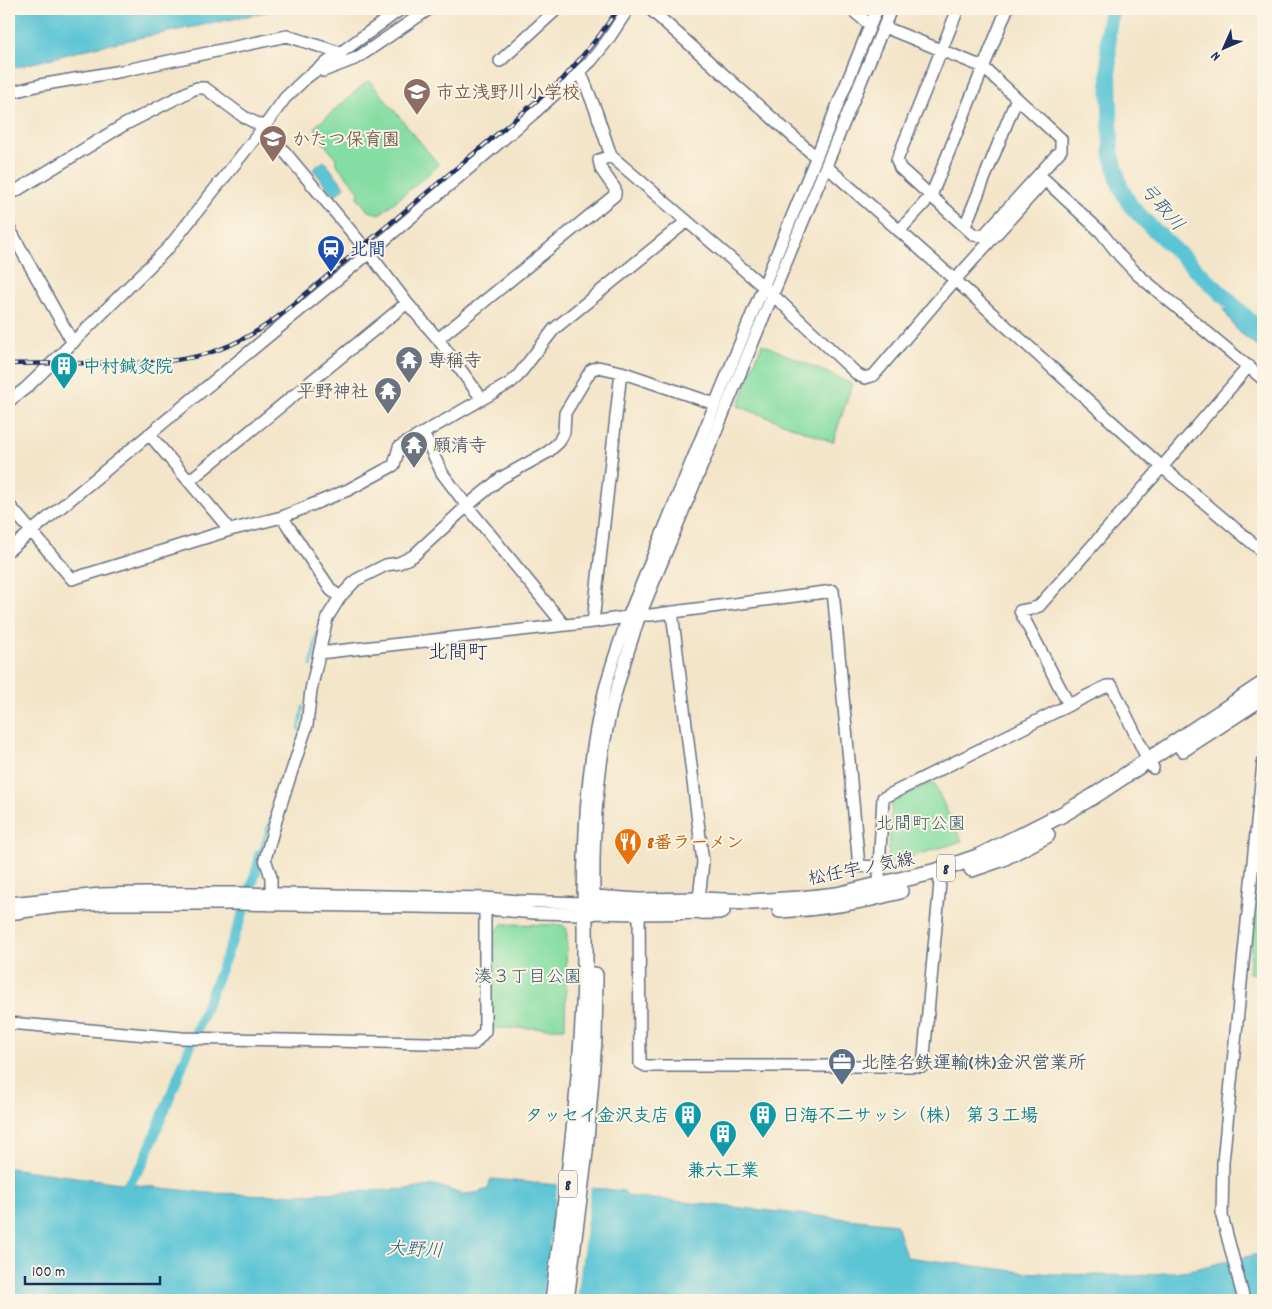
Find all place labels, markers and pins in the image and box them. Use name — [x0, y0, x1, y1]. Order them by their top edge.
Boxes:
school or university icon: 市立浅野川小学校 — [402, 77, 432, 116]
place label: 市立浅野川小学校 — [436, 82, 580, 107]
school or university icon: かたつ保育園 — [258, 124, 288, 163]
place label: かたつ保育園 — [292, 129, 400, 154]
station icon: 北間 — [316, 234, 346, 273]
place label: 北間 — [350, 239, 386, 264]
temple icon: 専稱寺 — [394, 345, 424, 384]
place label: 専稱寺 — [428, 350, 482, 375]
building icon: 中村鍼灸院 — [49, 351, 79, 390]
place label: 中村鍼灸院 — [83, 356, 173, 381]
temple icon: 平野神社 — [373, 376, 403, 415]
place label: 平野神社 — [297, 381, 369, 406]
temple icon: 願清寺 — [399, 430, 429, 469]
place label: 願清寺 — [433, 435, 487, 460]
restaurant icon: 8番ラーメン — [613, 827, 643, 866]
place label: 8番ラーメン — [647, 832, 744, 857]
office icon: 北陸名鉄運輸(株)金沢営業所 — [827, 1047, 857, 1086]
place label: 北陸名鉄運輸(株)金沢営業所 — [861, 1052, 1086, 1077]
building icon: タッセイ金沢支店 — [673, 1100, 703, 1139]
building icon: 日海不二サッシ（株） 第３工場 — [748, 1100, 778, 1139]
place label: タッセイ金沢支店 — [525, 1105, 669, 1130]
place label: 日海不二サッシ（株） 第３工場 — [782, 1105, 1038, 1130]
building icon: 兼六工業 — [708, 1119, 738, 1158]
place label: 兼六工業 — [687, 1160, 759, 1185]

